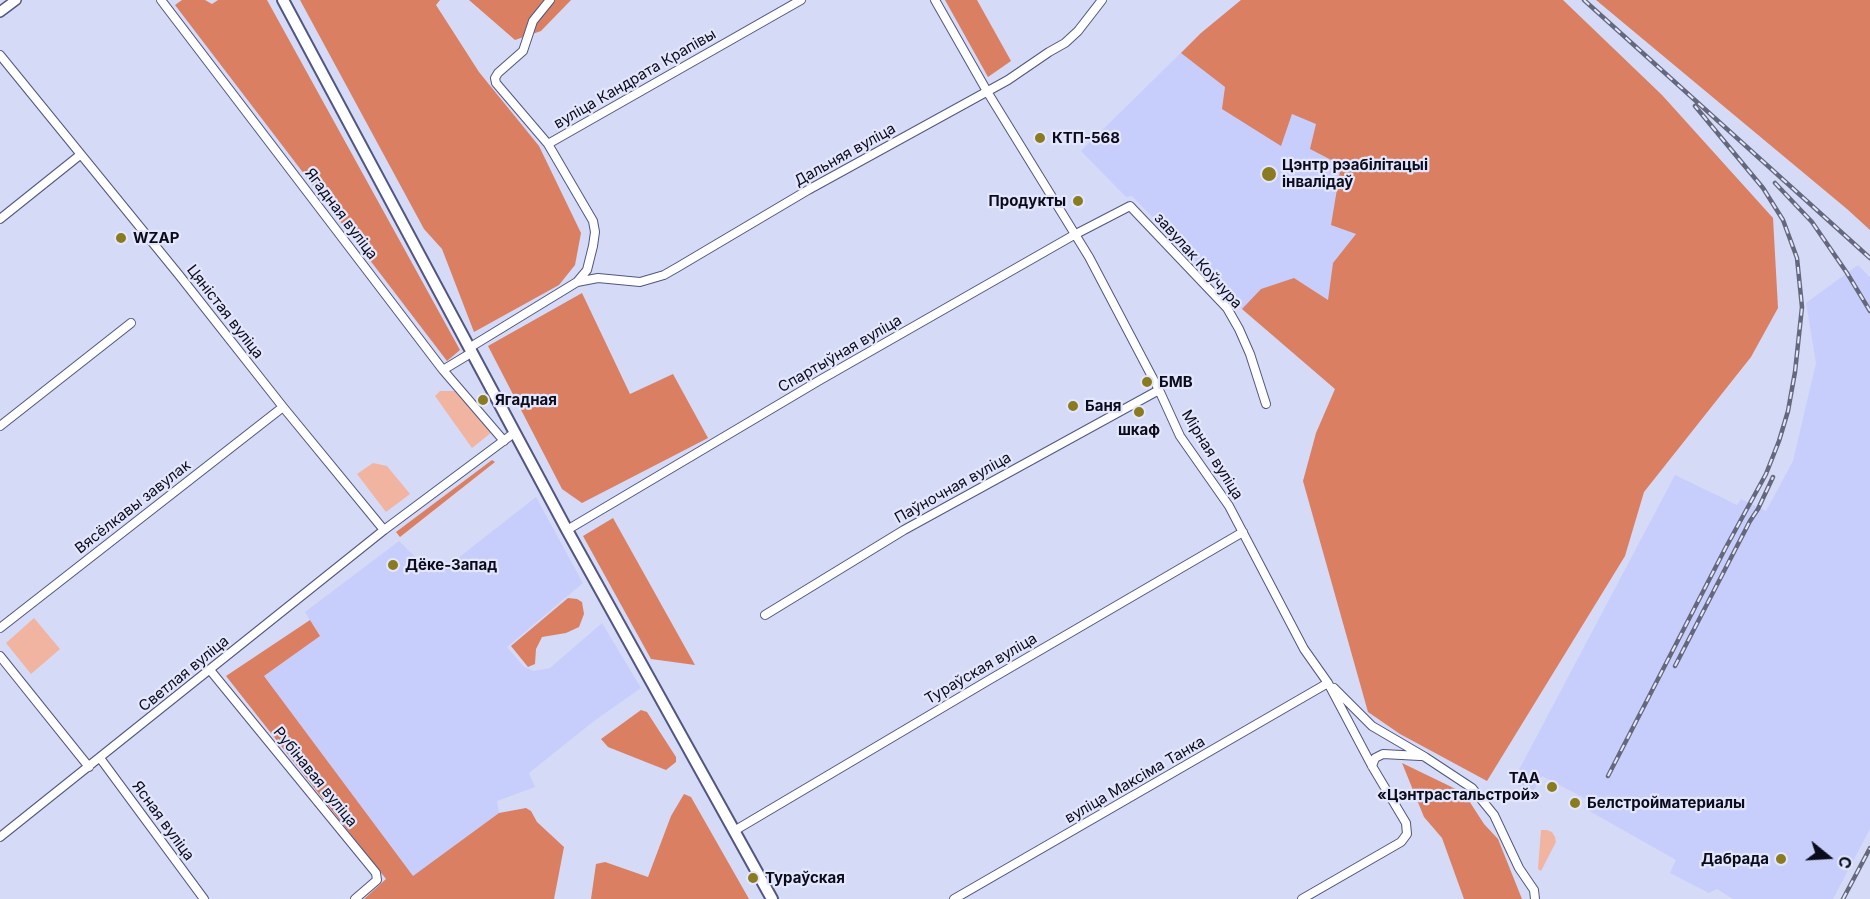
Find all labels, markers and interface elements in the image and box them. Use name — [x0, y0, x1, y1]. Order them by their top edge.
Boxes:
street label: вуліца Кандрата Крапівы — [551, 25, 719, 133]
street label: Дальняя вуліца — [791, 120, 899, 190]
place label: КТП-568 — [1052, 129, 1120, 147]
marker: КТП-568 — [1033, 131, 1047, 145]
place label: Цэнтр рэабілітацыі інвалідаў — [1282, 156, 1428, 191]
street label: Ягадная вуліца — [301, 165, 381, 263]
marker: Цэнтр рэабілітацыі інвалідаў — [1260, 165, 1278, 183]
place label: Продукты — [988, 192, 1066, 210]
marker: Продукты — [1071, 194, 1085, 208]
street label: завулак Коўчура — [1150, 209, 1246, 313]
place label: WZAP — [133, 229, 179, 247]
marker: WZAP — [114, 231, 128, 245]
street label: Цяністая вуліца — [183, 262, 267, 362]
street label: Спартыўная вуліца — [775, 311, 905, 397]
place label: БМВ — [1159, 373, 1193, 391]
marker: БМВ — [1140, 375, 1154, 389]
place label: Ягадная — [495, 391, 557, 409]
marker: Ягадная — [476, 393, 490, 407]
place label: Баня — [1085, 397, 1121, 415]
marker: Баня — [1066, 399, 1080, 413]
marker: шкаф — [1132, 405, 1146, 419]
street label: Мірная вуліца — [1177, 407, 1247, 503]
place label: шкаф — [1118, 421, 1160, 439]
street label: Паўночная вуліца — [892, 449, 1014, 527]
street label: Вясёлкавы завулак — [72, 456, 194, 558]
place label: Дёке-Запад — [405, 556, 497, 574]
marker: Дёке-Запад — [386, 558, 400, 572]
street label: Тураўская вуліца — [922, 630, 1040, 708]
street label: Светлая вуліца — [135, 632, 233, 716]
street label: Рубінавая вуліца — [269, 723, 361, 831]
street label: вуліца Максіма Танка — [1062, 733, 1208, 827]
place label: ТАА «Цэнтрастальстрой» — [1377, 769, 1540, 804]
street label: Ясная вуліца — [128, 778, 198, 864]
marker: ТАА «Цэнтрастальстрой» — [1545, 780, 1559, 794]
place label: Белстройматериалы — [1587, 794, 1745, 812]
marker: Белстройматериалы — [1568, 796, 1582, 810]
north arrow — [1798, 827, 1858, 887]
place label: Дабрада — [1701, 850, 1769, 868]
marker: Дабрада — [1774, 852, 1788, 866]
text: С — [1834, 854, 1856, 871]
place label: Тураўская — [765, 869, 845, 887]
marker: Тураўская — [746, 871, 760, 885]

